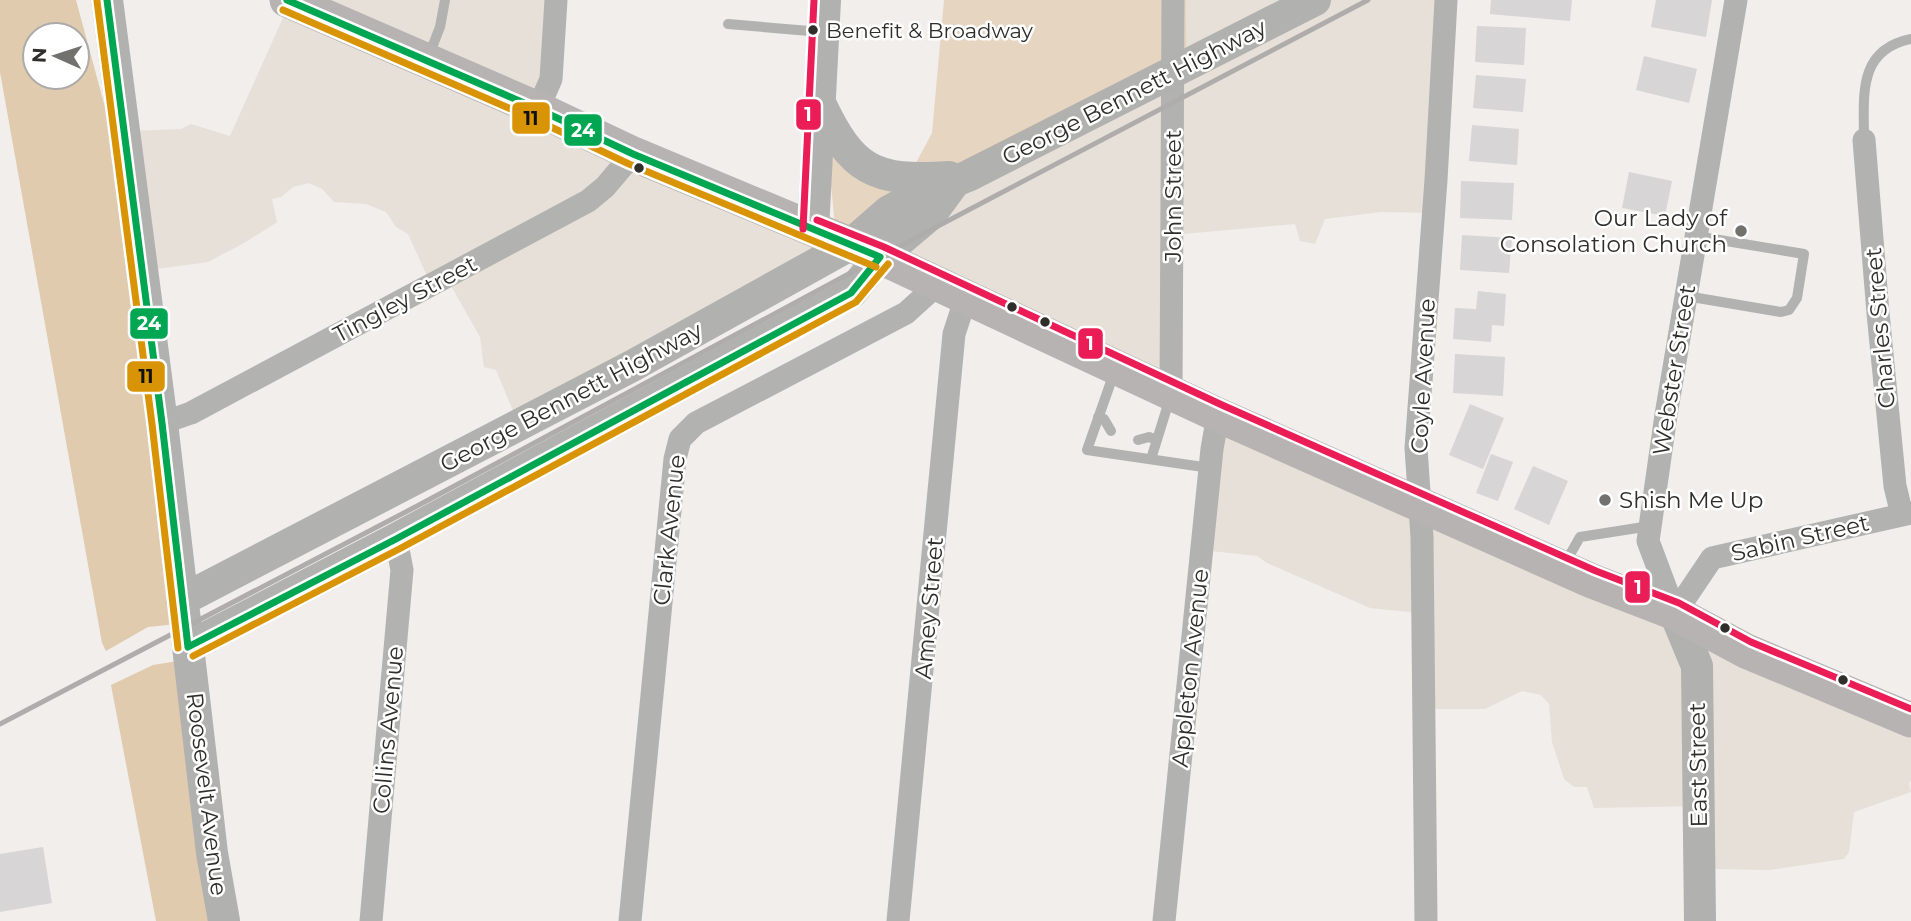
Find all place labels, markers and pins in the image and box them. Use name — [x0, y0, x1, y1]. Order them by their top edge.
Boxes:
place label: Benefit & Broadway — [826, 18, 1034, 43]
marker: Benefit & Broadway — [806, 23, 820, 37]
unlabelled marker — [632, 161, 646, 175]
place label: Our Lady of Consolation Church — [1500, 204, 1728, 258]
marker: Our Lady of Consolation Church — [1733, 223, 1749, 239]
unlabelled marker — [1005, 300, 1019, 314]
unlabelled marker — [1038, 315, 1052, 329]
place label: Shish Me Up — [1619, 486, 1763, 514]
marker: Shish Me Up — [1597, 492, 1613, 508]
unlabelled marker — [1718, 621, 1732, 635]
unlabelled marker — [1836, 673, 1850, 687]

